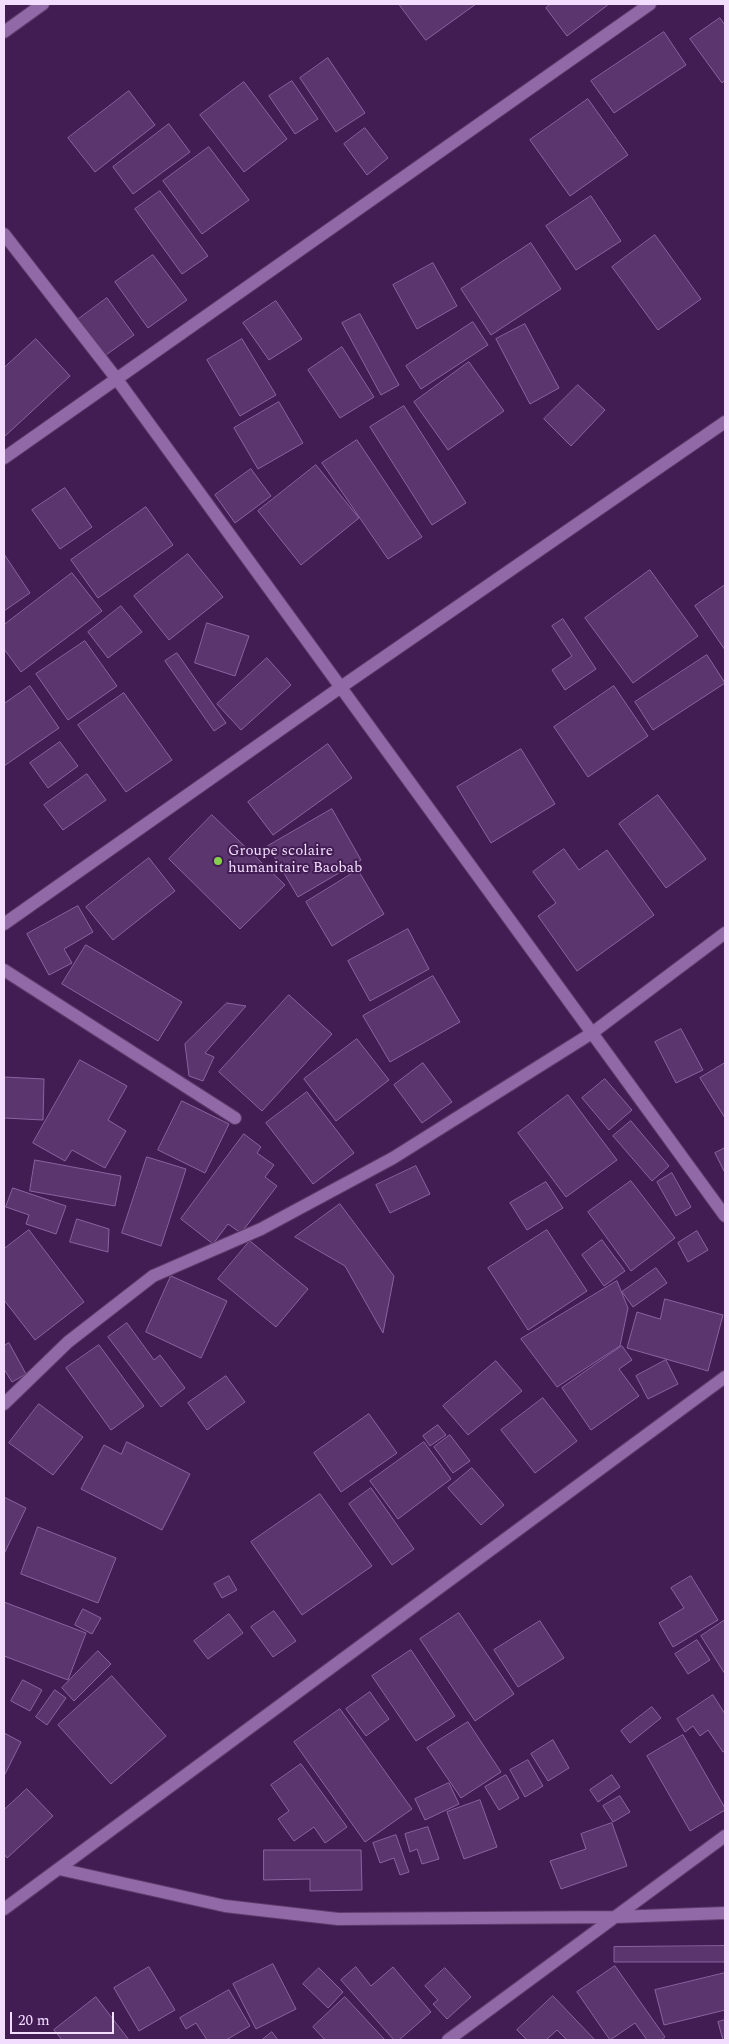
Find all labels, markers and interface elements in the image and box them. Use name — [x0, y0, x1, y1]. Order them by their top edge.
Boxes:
place label: Groupe scolaire humanitaire Baobab — [228, 843, 362, 878]
marker: Groupe scolaire humanitaire Baobab — [212, 855, 224, 867]
scale bar — [12, 2002, 116, 2034]
text: 20 m — [18, 2009, 50, 2032]

